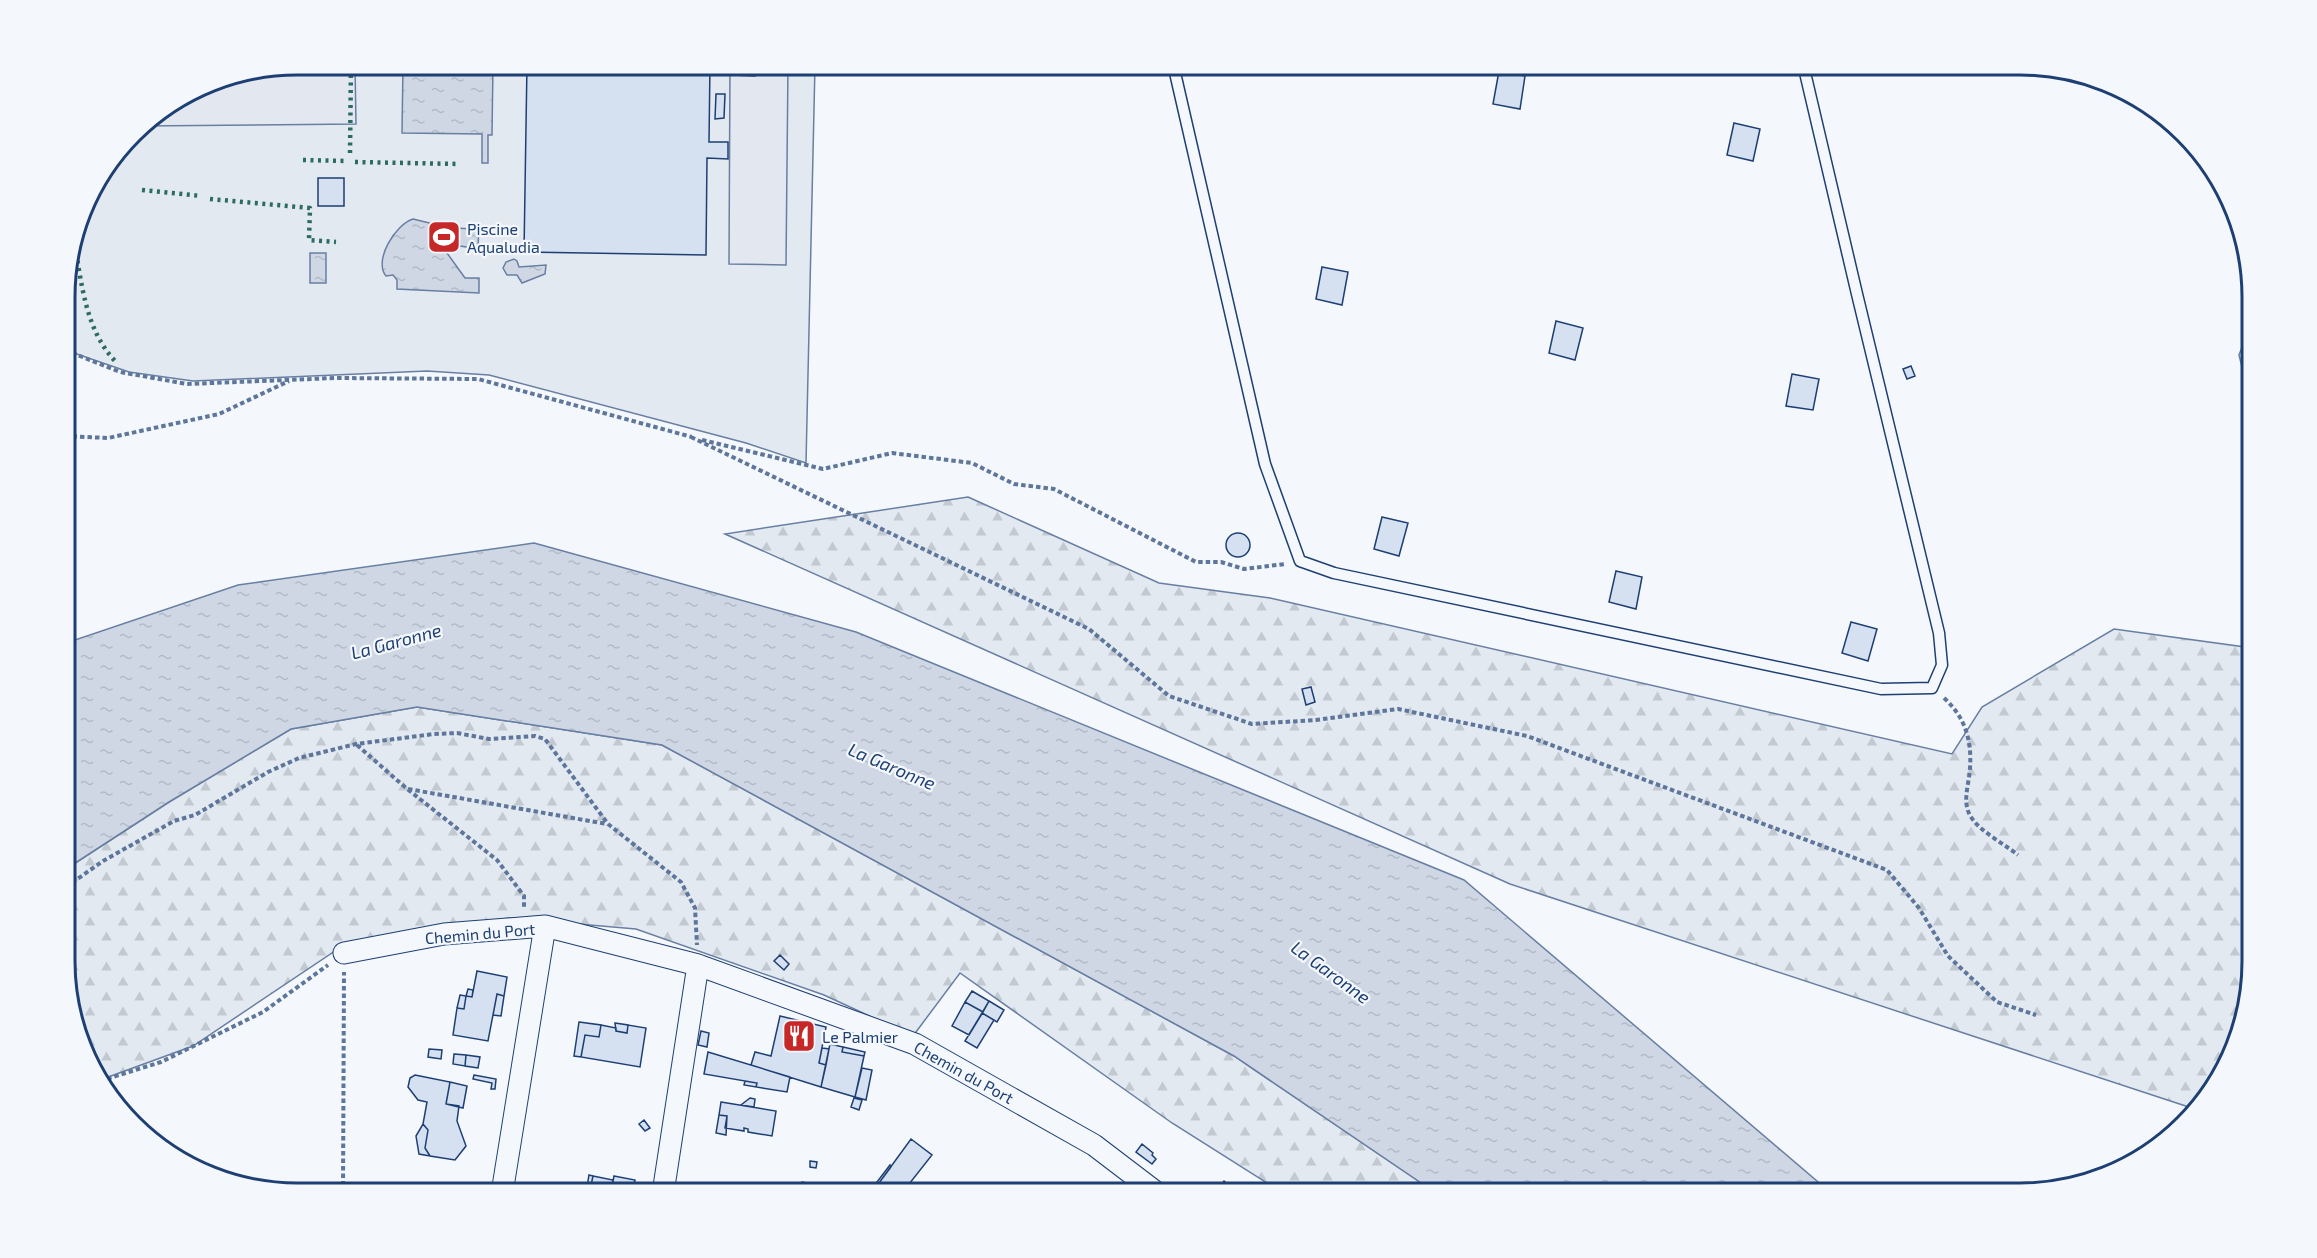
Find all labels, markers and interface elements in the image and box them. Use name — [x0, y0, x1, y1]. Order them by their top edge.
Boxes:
sports icon: Piscine Aqualudia — [426, 219, 462, 255]
place label: Piscine Aqualudia — [467, 219, 540, 256]
water label: La Garonne — [348, 618, 444, 664]
water label: La Garonne — [845, 738, 939, 794]
street label: Chemin du Port — [424, 919, 536, 947]
water label: La Garonne — [1287, 936, 1375, 1008]
restaurant icon: Le Palmier — [781, 1018, 817, 1054]
place label: Le Palmier — [822, 1027, 899, 1046]
street label: Chemin du Port — [911, 1037, 1017, 1107]

